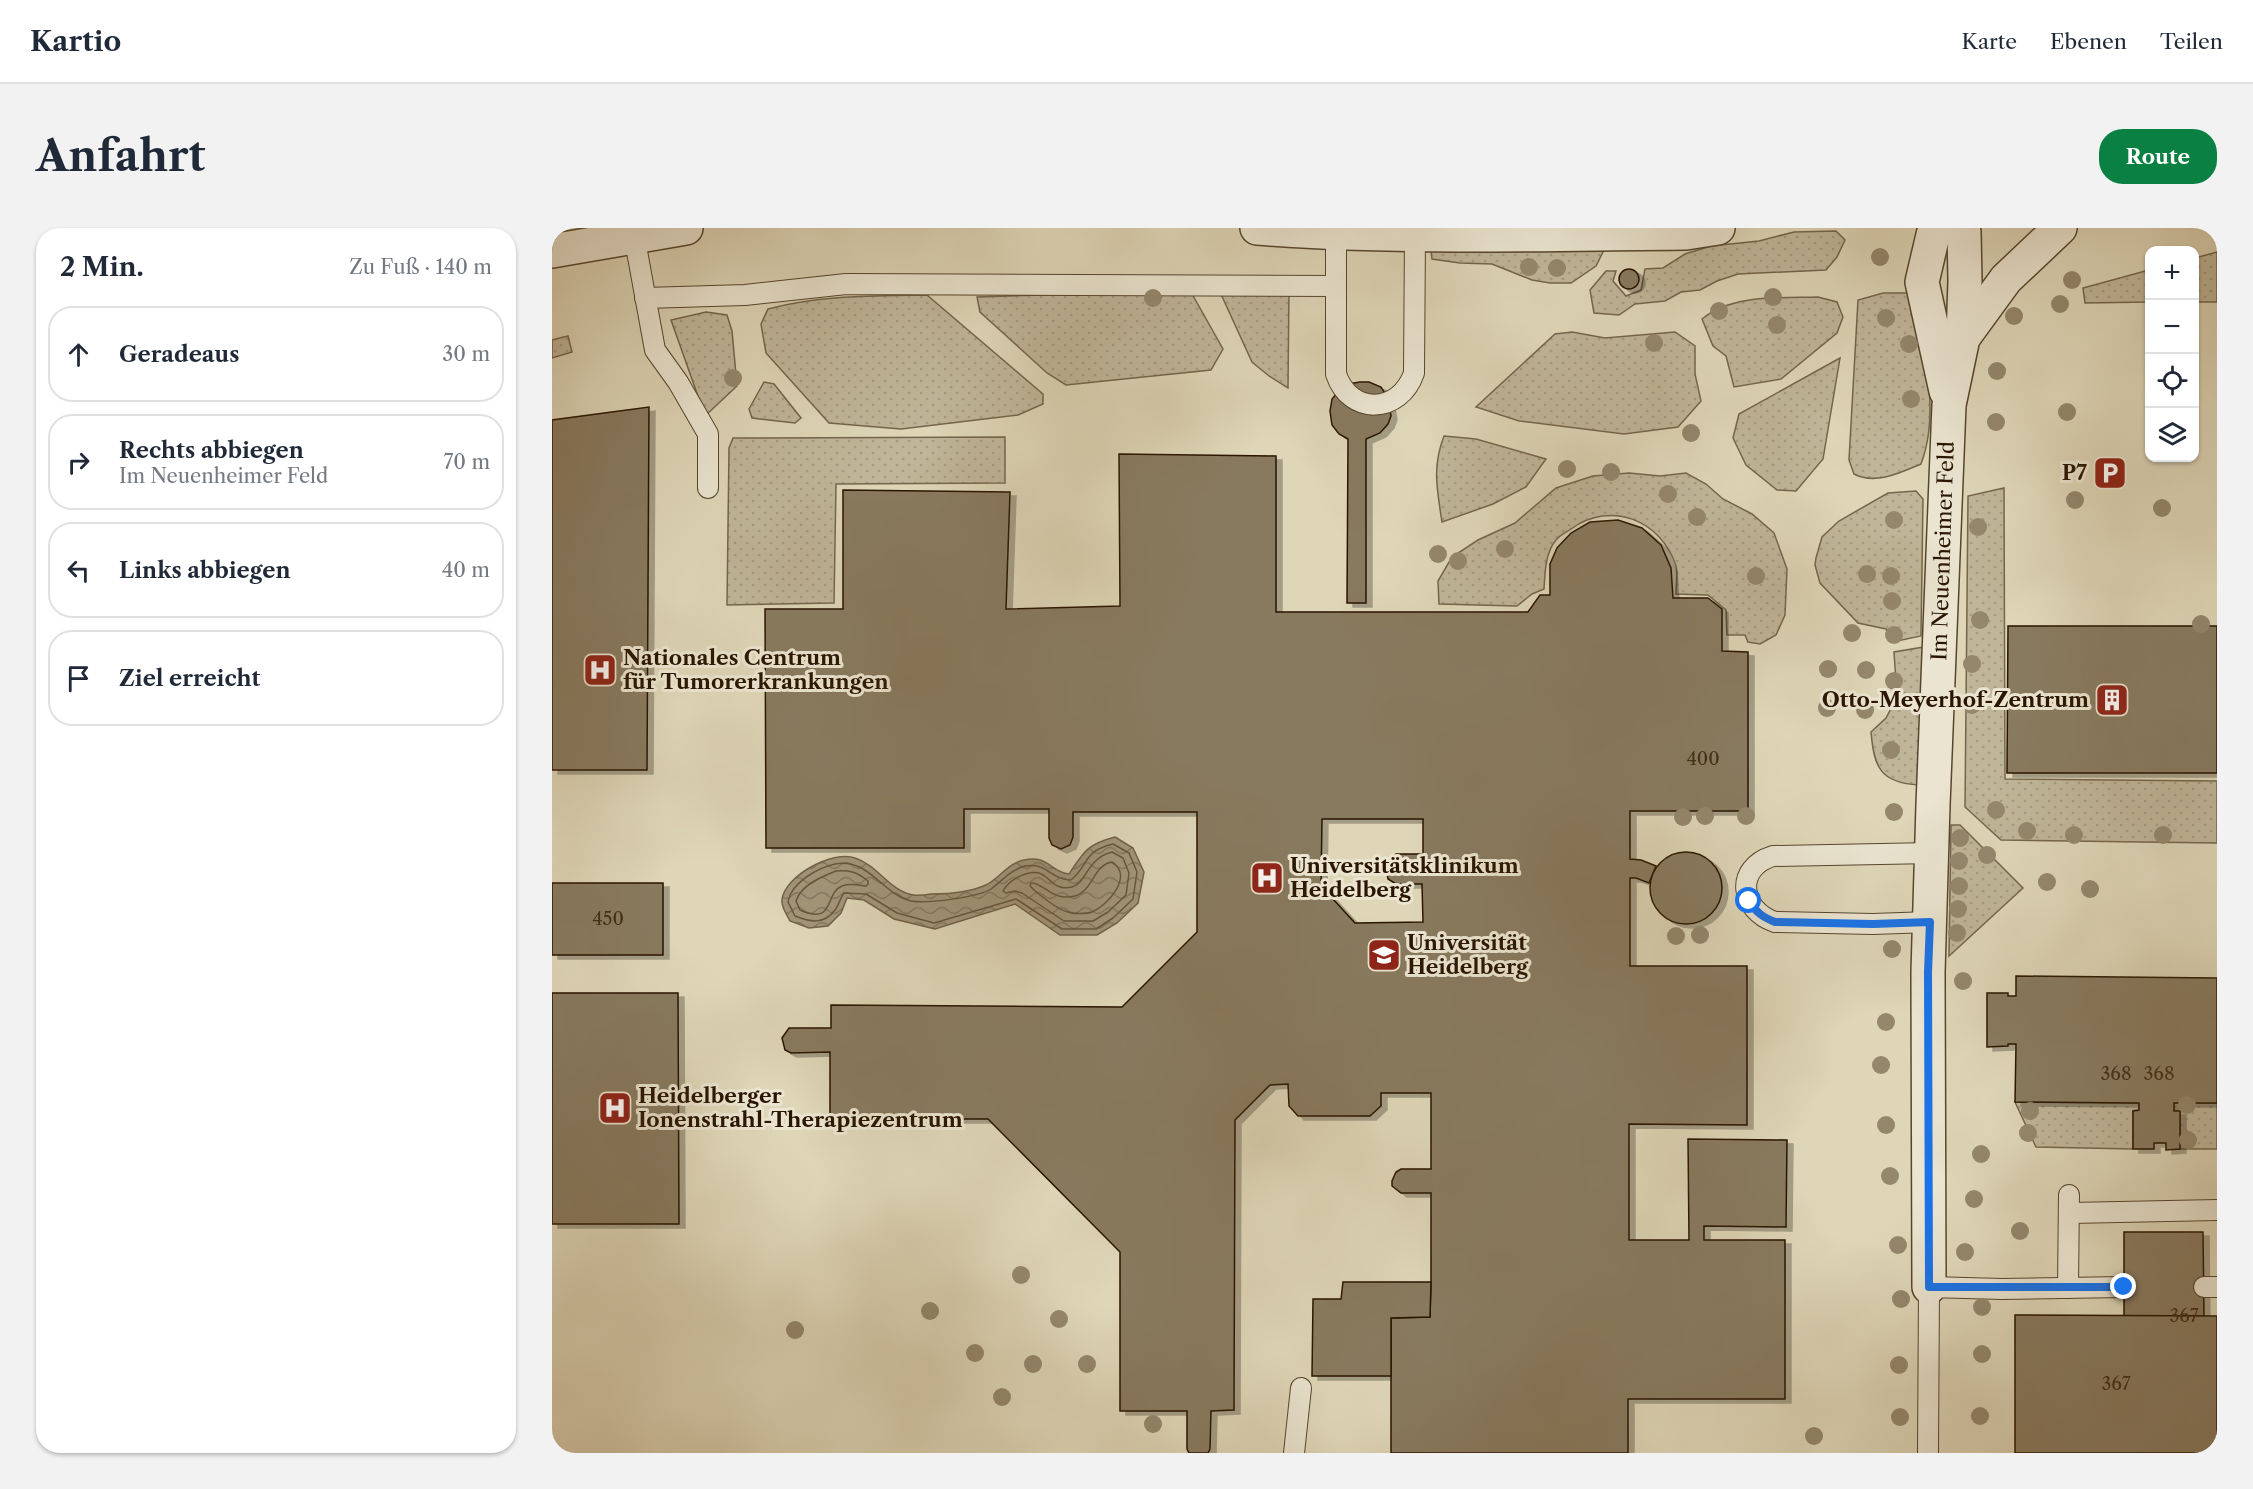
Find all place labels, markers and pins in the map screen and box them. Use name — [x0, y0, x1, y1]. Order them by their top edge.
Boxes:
parking icon: P7 — [2092, 455, 2128, 491]
place label: P7 — [2062, 460, 2087, 485]
place label: Nationales Centrum für Tumorerkrankungen — [623, 645, 889, 694]
hospital icon: Nationales Centrum für Tumorerkrankungen — [582, 652, 618, 688]
building icon: Otto-Meyerhof-Zentrum — [2094, 682, 2130, 718]
place label: Otto-Meyerhof-Zentrum — [1822, 687, 2089, 712]
place label: Universitätsklinikum Heidelberg — [1290, 853, 1519, 902]
hospital icon: Universitätsklinikum Heidelberg — [1249, 860, 1285, 896]
place label: Universität Heidelberg — [1407, 930, 1529, 979]
school or university icon: Universität Heidelberg — [1366, 937, 1402, 973]
place label: Heidelberger Ionenstrahl-Therapiezentrum — [638, 1083, 963, 1132]
hospital icon: Heidelberger Ionenstrahl-Therapiezentrum — [597, 1090, 633, 1126]

